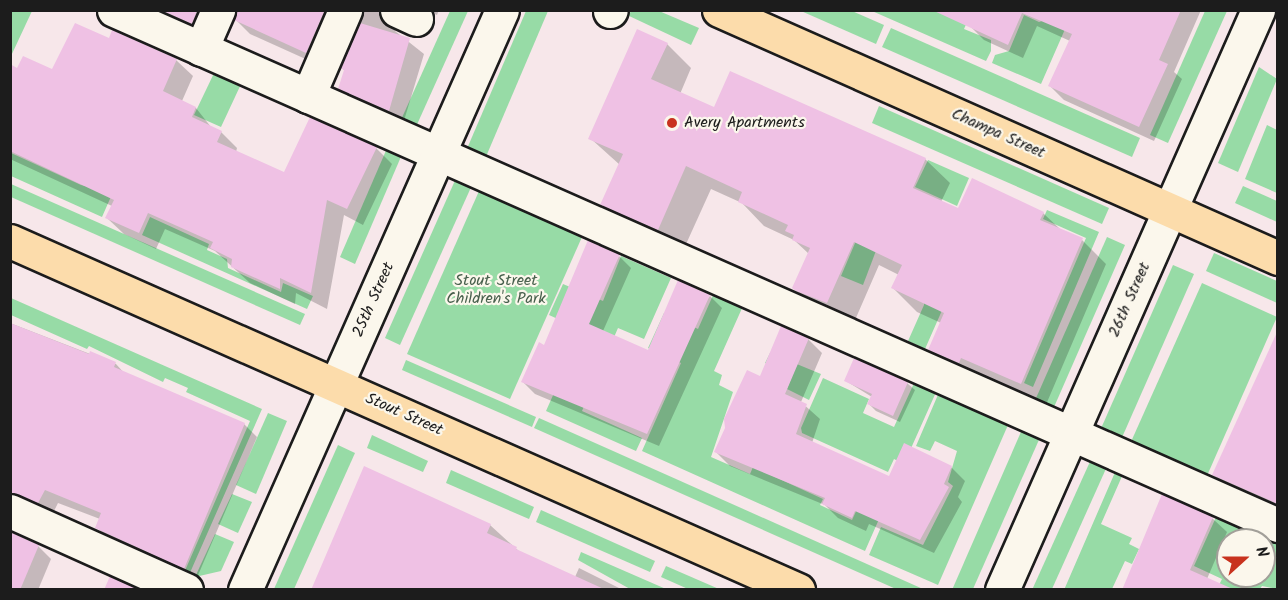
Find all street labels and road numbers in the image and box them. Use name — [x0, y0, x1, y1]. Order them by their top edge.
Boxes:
street label: Champa Street — [948, 105, 1048, 163]
street label: 25th Street — [349, 260, 399, 340]
street label: 26th Street — [1105, 260, 1155, 340]
street label: Stout Street — [362, 389, 446, 441]

